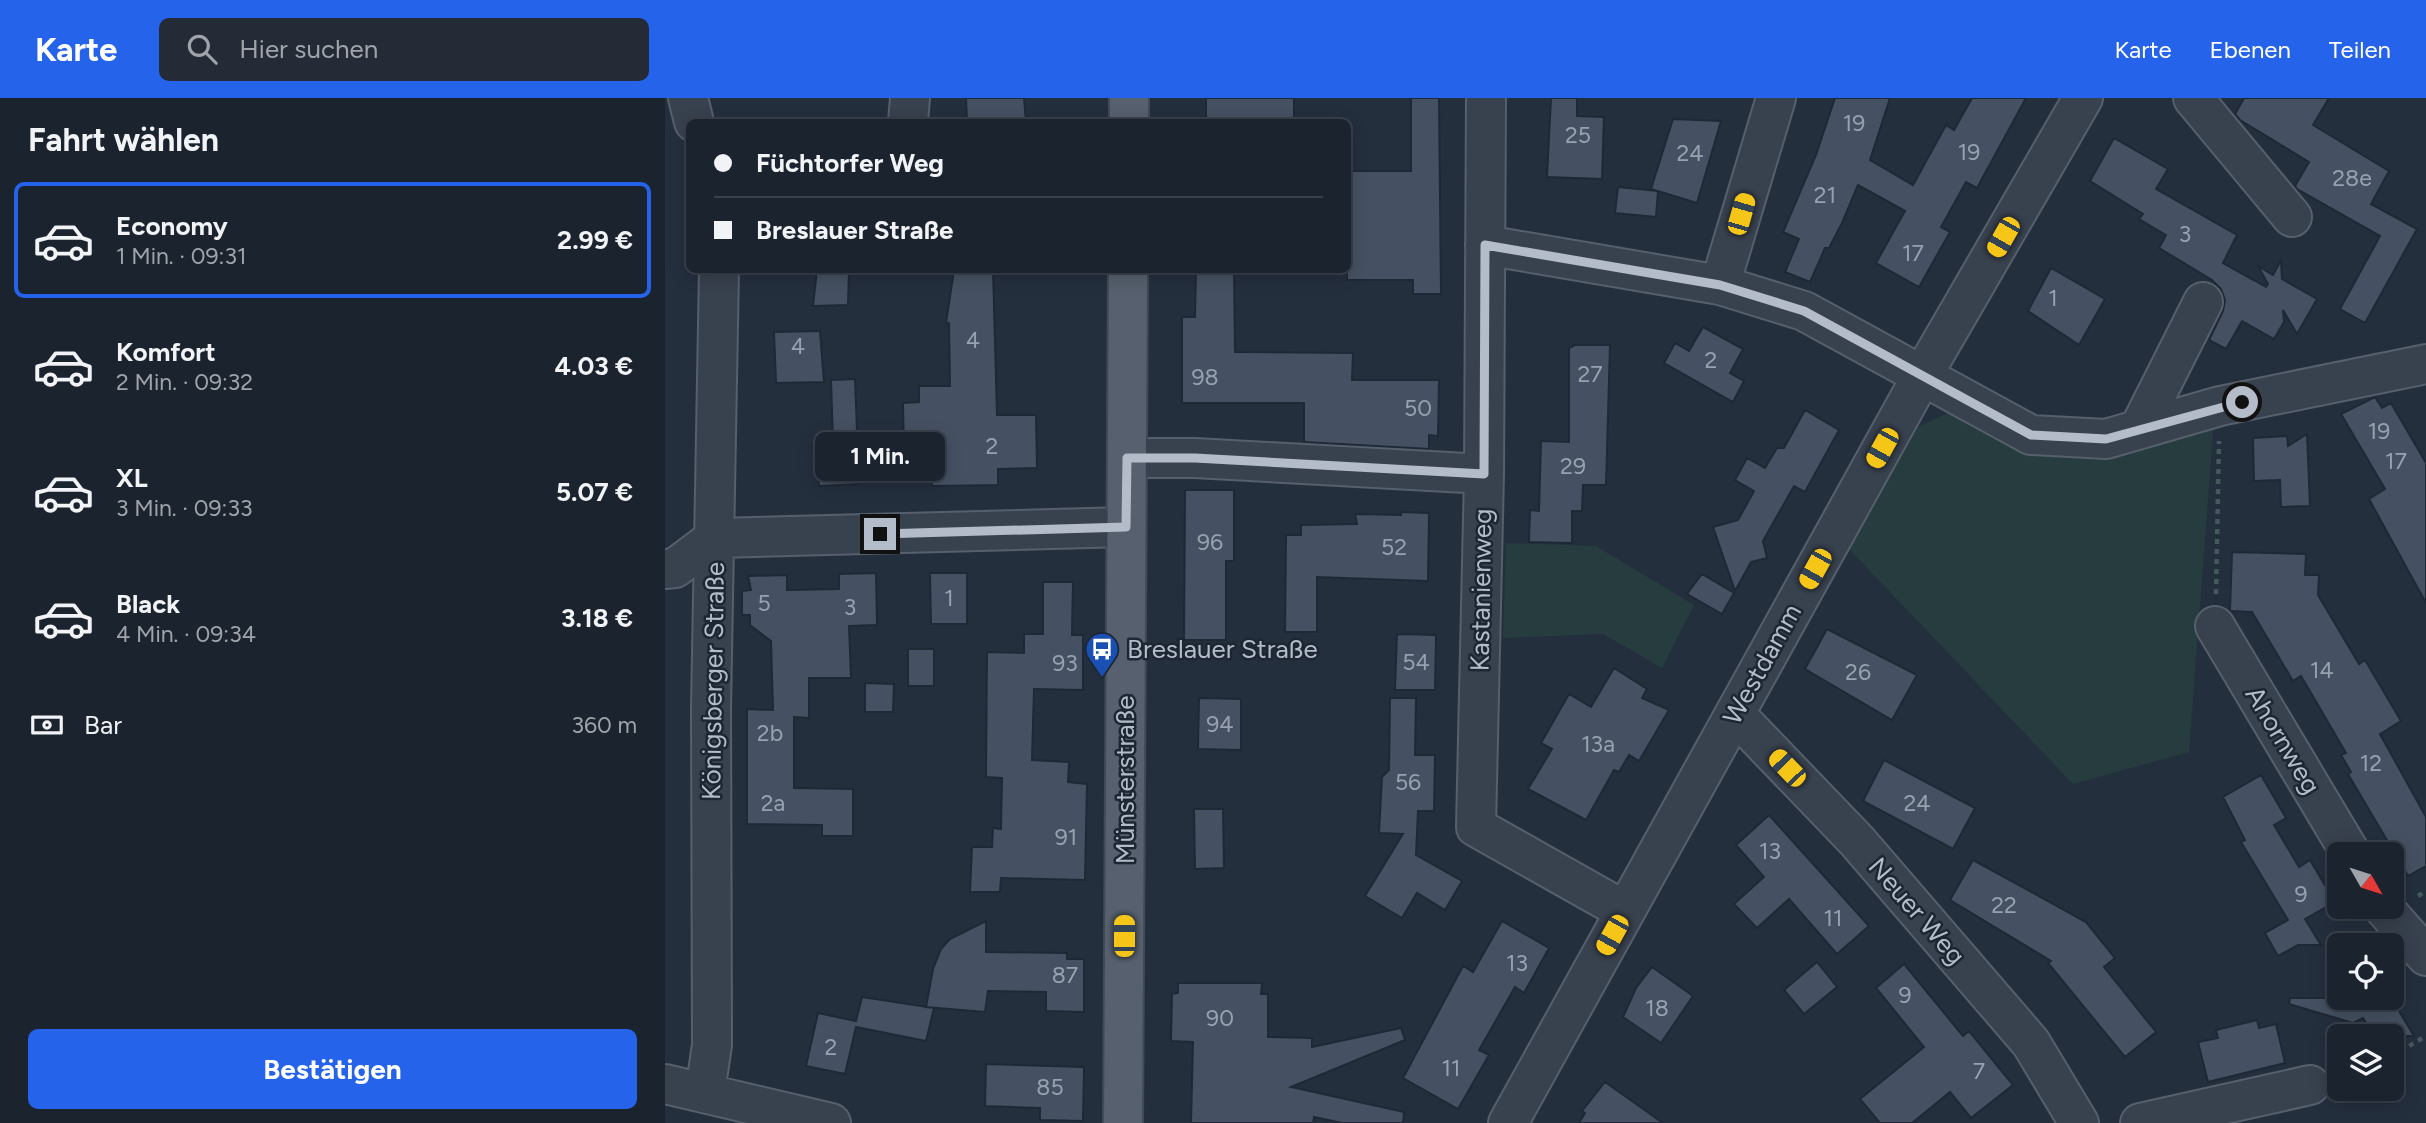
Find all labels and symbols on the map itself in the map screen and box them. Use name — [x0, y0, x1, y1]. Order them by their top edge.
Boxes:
house number: 19 — [1843, 109, 1865, 137]
house number: 25 — [1565, 121, 1591, 149]
house number: 19 — [1958, 138, 1980, 166]
house number: 24 — [1676, 139, 1704, 167]
house number: 28e — [2332, 164, 2372, 192]
house number: 21 — [1814, 181, 1836, 209]
car — [1726, 191, 1757, 237]
car — [1984, 214, 2023, 260]
house number: 3 — [2179, 220, 2191, 248]
house number: 17 — [1902, 239, 1924, 267]
house number: 1 — [2048, 284, 2058, 312]
house number: 4 — [966, 326, 980, 354]
house number: 4 — [791, 332, 805, 360]
house number: 2 — [1705, 346, 1717, 374]
house number: 27 — [1577, 360, 1603, 388]
house number: 98 — [1191, 363, 1219, 391]
route start — [2226, 386, 2258, 418]
house number: 50 — [1404, 394, 1432, 422]
house number: 19 — [2368, 417, 2390, 445]
car — [1863, 425, 1902, 471]
callout: 1 Min. — [815, 432, 945, 482]
house number: 2 — [986, 432, 998, 460]
house number: 17 — [2385, 447, 2407, 475]
house number: 29 — [1560, 452, 1586, 480]
street label: Kastanienweg — [1464, 508, 1498, 672]
route end — [864, 518, 896, 550]
house number: 96 — [1197, 528, 1223, 556]
house number: 52 — [1381, 533, 1407, 561]
car — [1796, 546, 1835, 592]
street label: Königsberger Straße — [695, 562, 731, 800]
house number: 1 — [944, 584, 954, 612]
house number: 5 — [757, 589, 771, 617]
house number: 3 — [844, 593, 856, 621]
street label: Westdamm — [1716, 598, 1808, 730]
bus stop icon: Breslauer Straße — [1083, 630, 1121, 679]
place label: Breslauer Straße — [1127, 633, 1318, 665]
house number: 54 — [1402, 648, 1430, 676]
house number: 93 — [1052, 649, 1078, 677]
house number: 14 — [2310, 656, 2334, 684]
house number: 26 — [1845, 658, 1871, 686]
street label: Ahornweg — [2238, 680, 2328, 800]
street label: Münsterstraße — [1109, 696, 1141, 864]
house number: 94 — [1206, 710, 1234, 738]
house number: 2b — [757, 719, 783, 747]
house number: 13a — [1581, 730, 1615, 758]
car — [1765, 746, 1810, 790]
house number: 12 — [2360, 749, 2382, 777]
house number: 56 — [1395, 768, 1421, 796]
house number: 2a — [761, 789, 785, 817]
house number: 24 — [1903, 789, 1931, 817]
house number: 91 — [1055, 823, 1077, 851]
house number: 13 — [1759, 837, 1781, 865]
north arrow — [2327, 842, 2405, 919]
street label: Neuer Weg — [1862, 851, 1972, 971]
house number: 9 — [2294, 880, 2308, 908]
house number: 22 — [1991, 891, 2017, 919]
house number: 11 — [1824, 904, 1843, 932]
car — [1593, 912, 1632, 958]
car — [1114, 915, 1135, 957]
house number: 13 — [1506, 949, 1528, 977]
house number: 87 — [1052, 961, 1078, 989]
house number: 9 — [1898, 981, 1912, 1009]
house number: 18 — [1645, 994, 1669, 1022]
house number: 90 — [1206, 1004, 1234, 1032]
house number: 2 — [825, 1033, 837, 1061]
house number: 11 — [1442, 1054, 1461, 1082]
house number: 7 — [1973, 1057, 1985, 1085]
house number: 85 — [1036, 1073, 1064, 1101]

